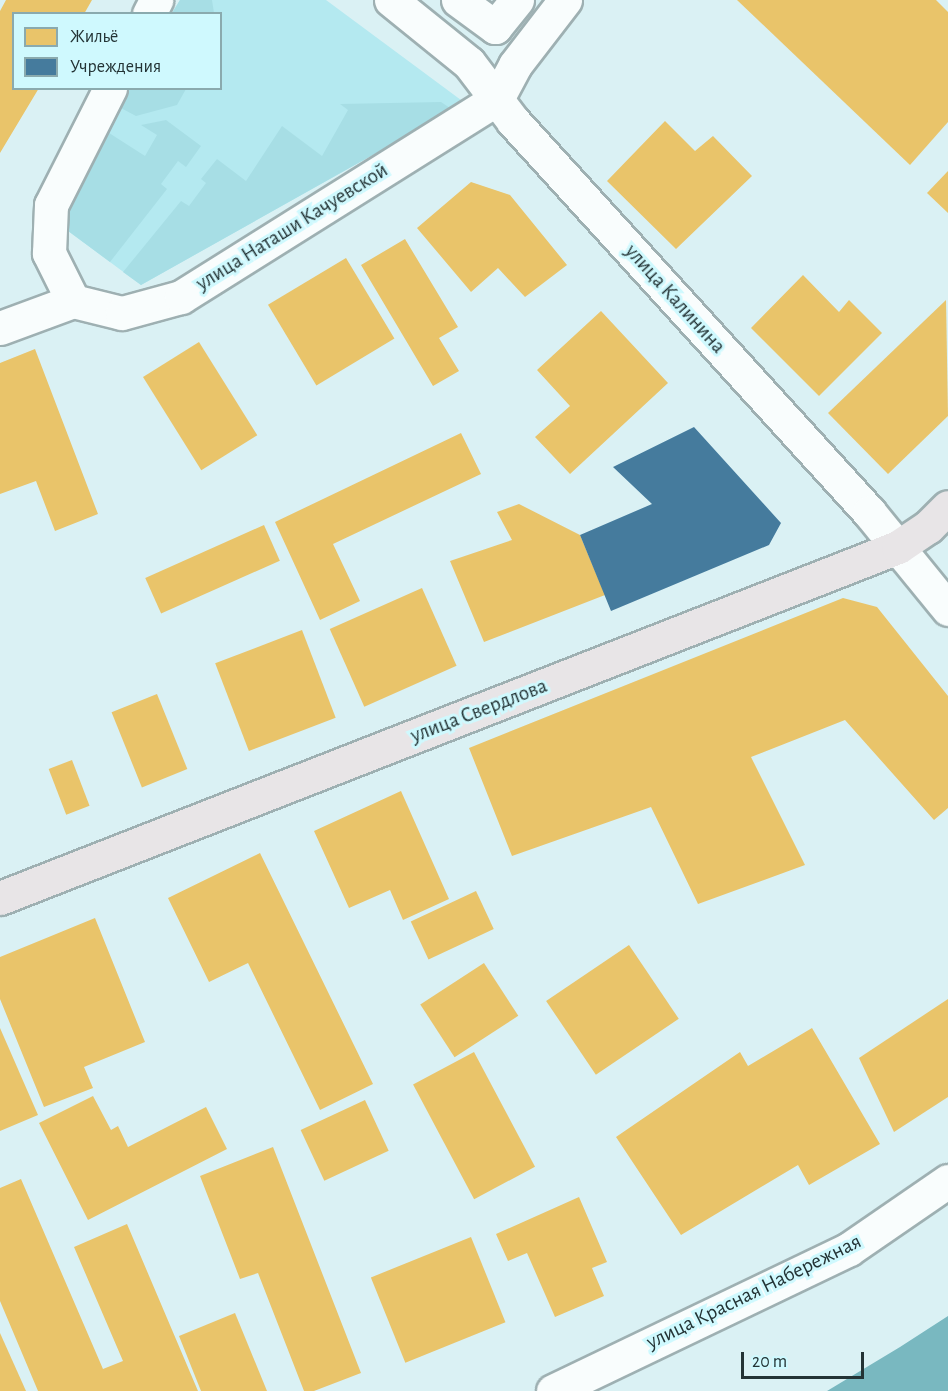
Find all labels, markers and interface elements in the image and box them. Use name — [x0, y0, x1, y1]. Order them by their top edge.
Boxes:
legend — [12, 12, 222, 90]
text: Жильё — [70, 28, 118, 46]
text: Учреждения — [70, 58, 161, 76]
street label: улица Наташи Качуевской — [191, 158, 393, 296]
street label: улица Калинина — [619, 239, 731, 359]
street label: улица Свердлова — [407, 673, 551, 749]
street label: улица Красная Набережная — [642, 1229, 866, 1355]
scale bar — [744, 1340, 867, 1378]
text: 20 m — [752, 1353, 787, 1371]

